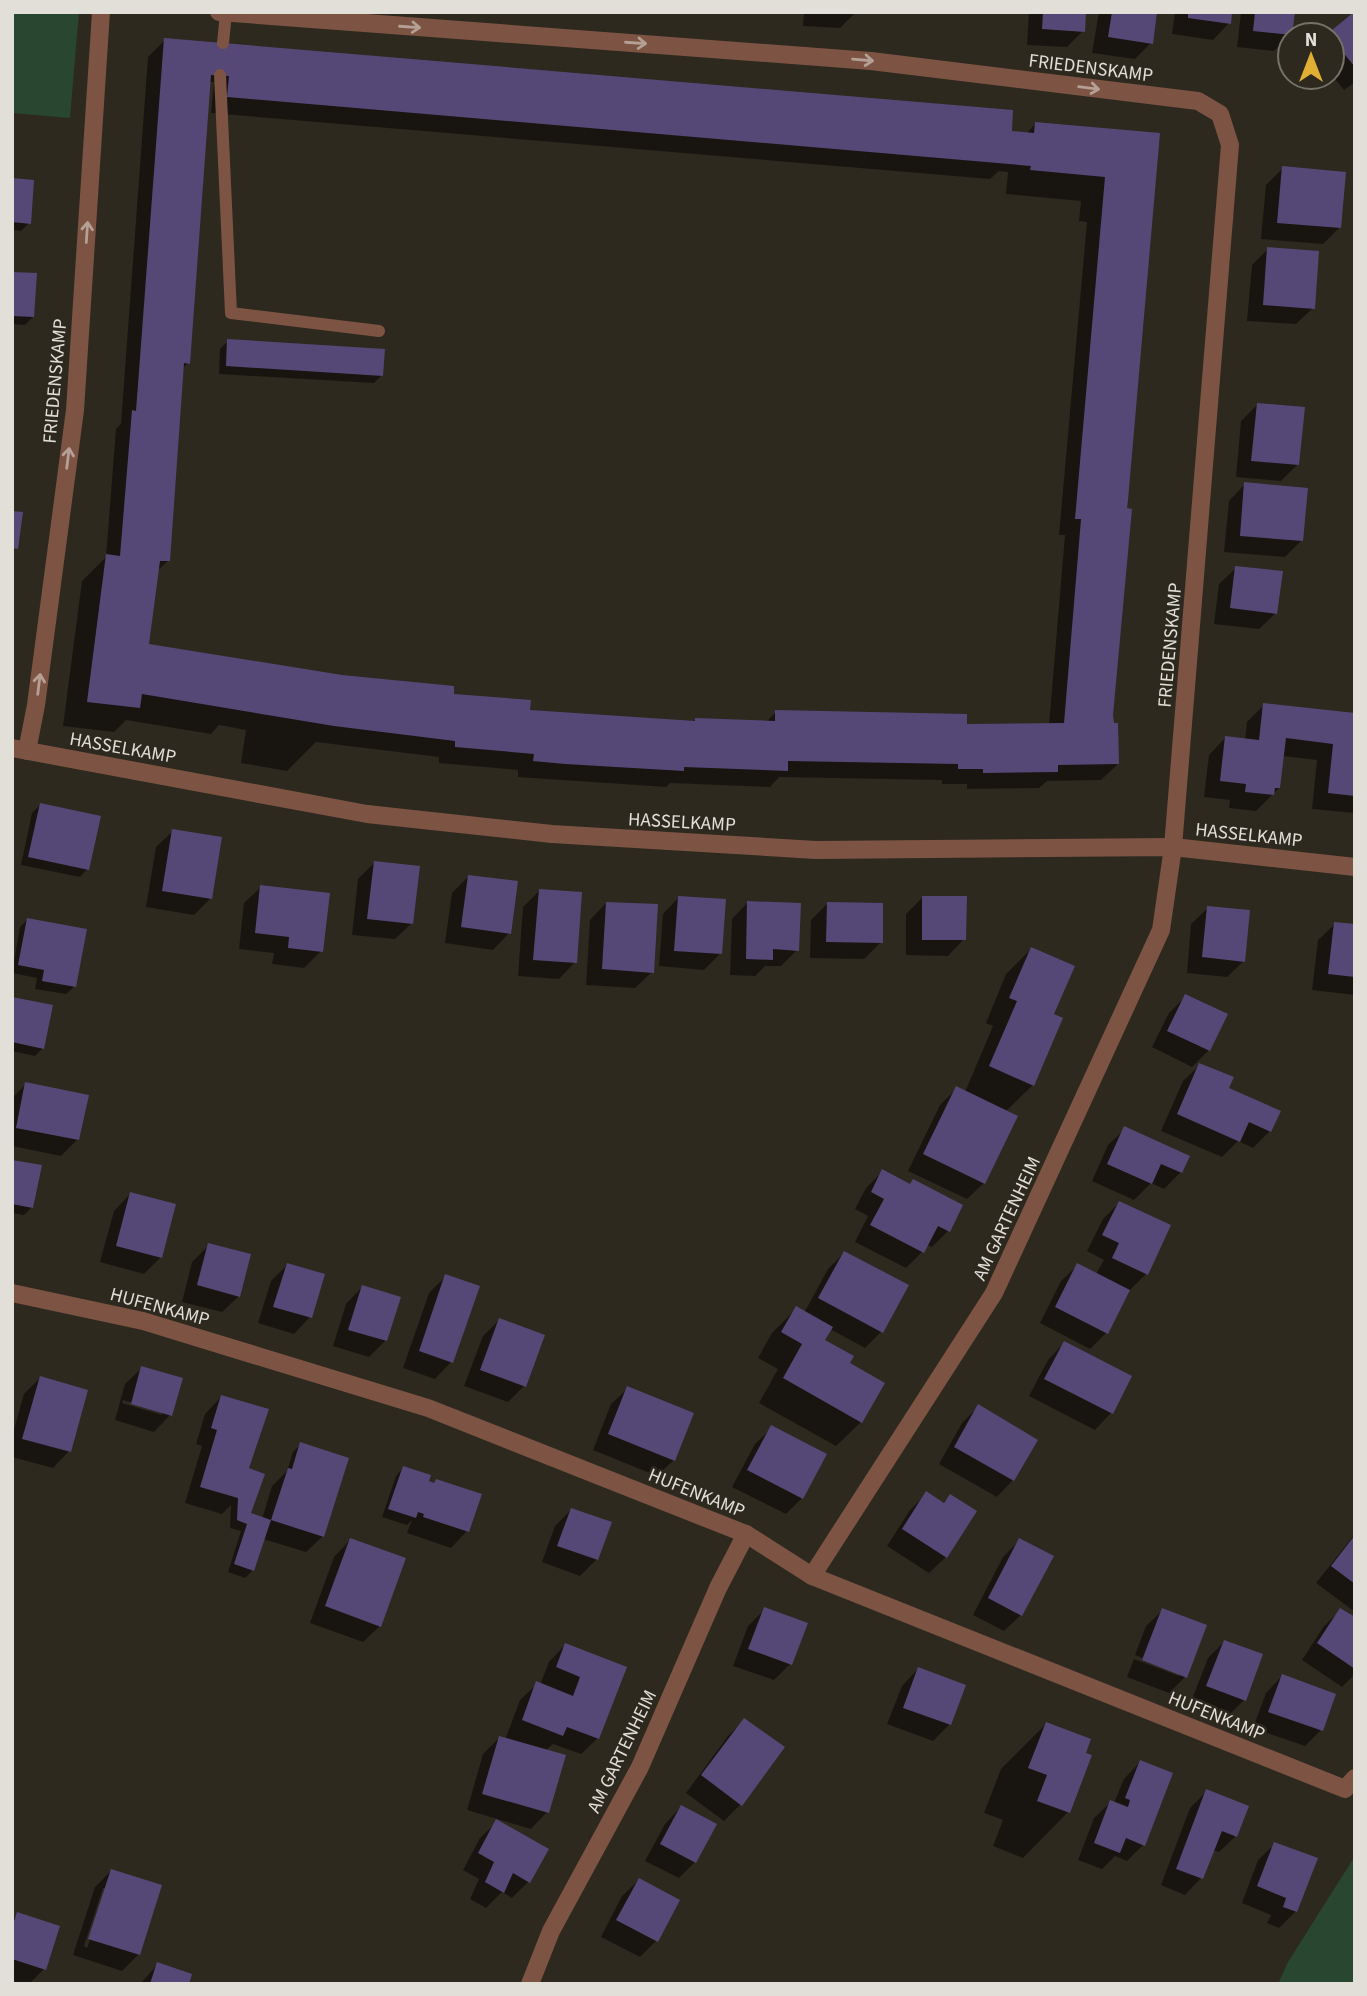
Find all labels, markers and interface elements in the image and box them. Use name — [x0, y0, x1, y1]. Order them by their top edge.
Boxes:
one-way arrow — [398, 20, 421, 33]
north arrow — [1276, 21, 1346, 91]
text: N — [1305, 27, 1317, 54]
one-way arrow — [625, 37, 648, 50]
street label: FRIEDENSKAMP — [1027, 47, 1155, 90]
one-way arrow — [851, 54, 874, 67]
one-way arrow — [1077, 81, 1100, 94]
one-way arrow — [81, 221, 94, 243]
street label: FRIEDENSKAMP — [37, 318, 74, 445]
one-way arrow — [62, 447, 75, 470]
street label: FRIEDENSKAMP — [1152, 582, 1189, 709]
one-way arrow — [32, 673, 45, 696]
street label: HASSELKAMP — [67, 726, 178, 771]
street label: HASSELKAMP — [627, 806, 736, 839]
street label: HASSELKAMP — [1194, 816, 1304, 855]
street label: AM GARTENHEIM — [967, 1152, 1048, 1285]
street label: HUFENKAMP — [107, 1281, 212, 1334]
street label: HUFENKAMP — [644, 1462, 749, 1525]
street label: AM GARTENHEIM — [581, 1685, 664, 1818]
street label: HUFENKAMP — [1164, 1685, 1269, 1748]

